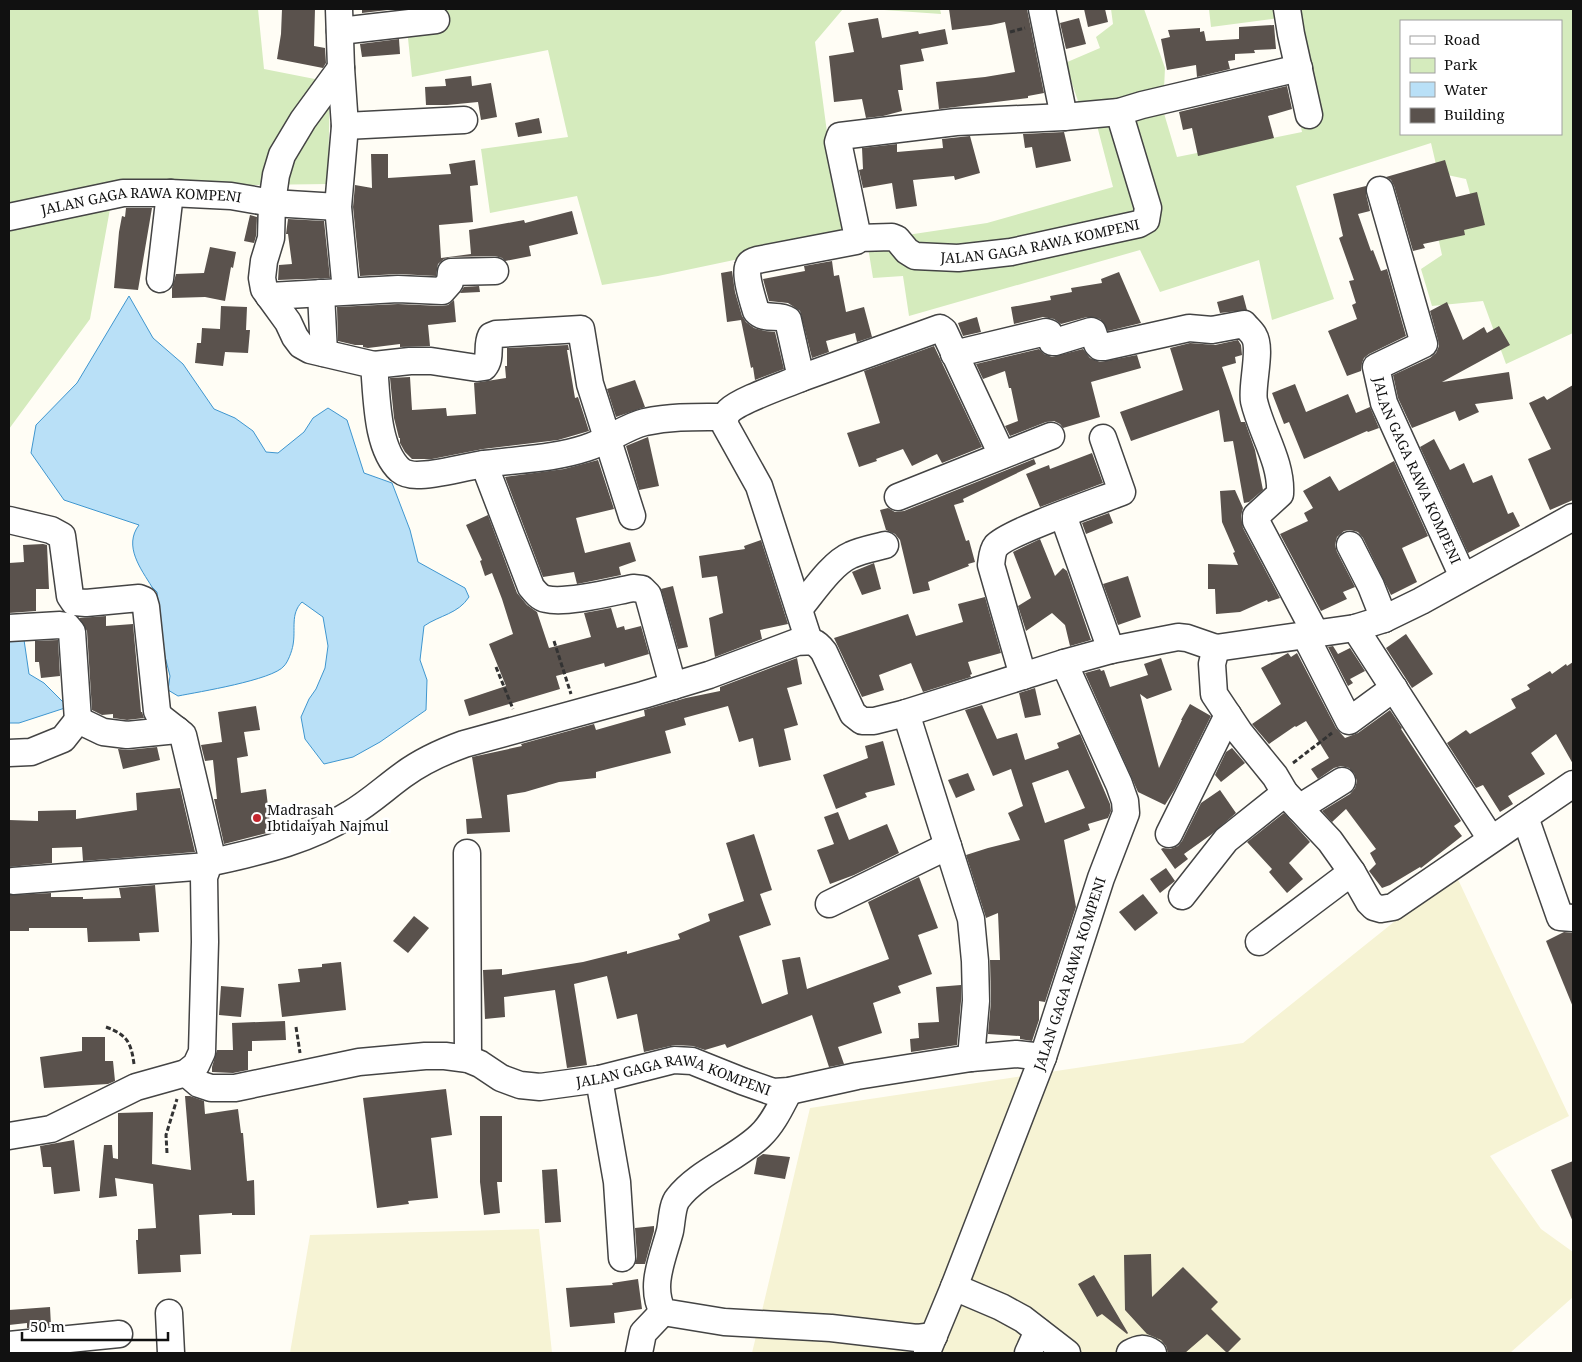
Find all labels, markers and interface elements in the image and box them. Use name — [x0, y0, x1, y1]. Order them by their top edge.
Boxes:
legend — [1400, 20, 1562, 135]
text: Road — [1444, 29, 1480, 49]
text: Park — [1444, 54, 1478, 74]
text: Water — [1444, 79, 1487, 99]
text: Building — [1444, 104, 1505, 124]
street label: JALAN GAGA RAWA KOMPENI — [38, 182, 243, 219]
street label: JALAN GAGA RAWA KOMPENI — [939, 214, 1141, 267]
street label: JALAN GAGA RAWA KOMPENI — [1369, 374, 1466, 567]
place label: Madrasah Ibtidaiyah Najmul — [267, 800, 389, 835]
marker: Madrasah Ibtidaiyah Najmul — [251, 812, 263, 824]
street label: JALAN GAGA RAWA KOMPENI — [1028, 875, 1110, 1074]
street label: JALAN GAGA RAWA KOMPENI — [574, 1050, 774, 1099]
scale bar — [22, 1310, 169, 1342]
text: 50 m — [30, 1316, 65, 1336]

